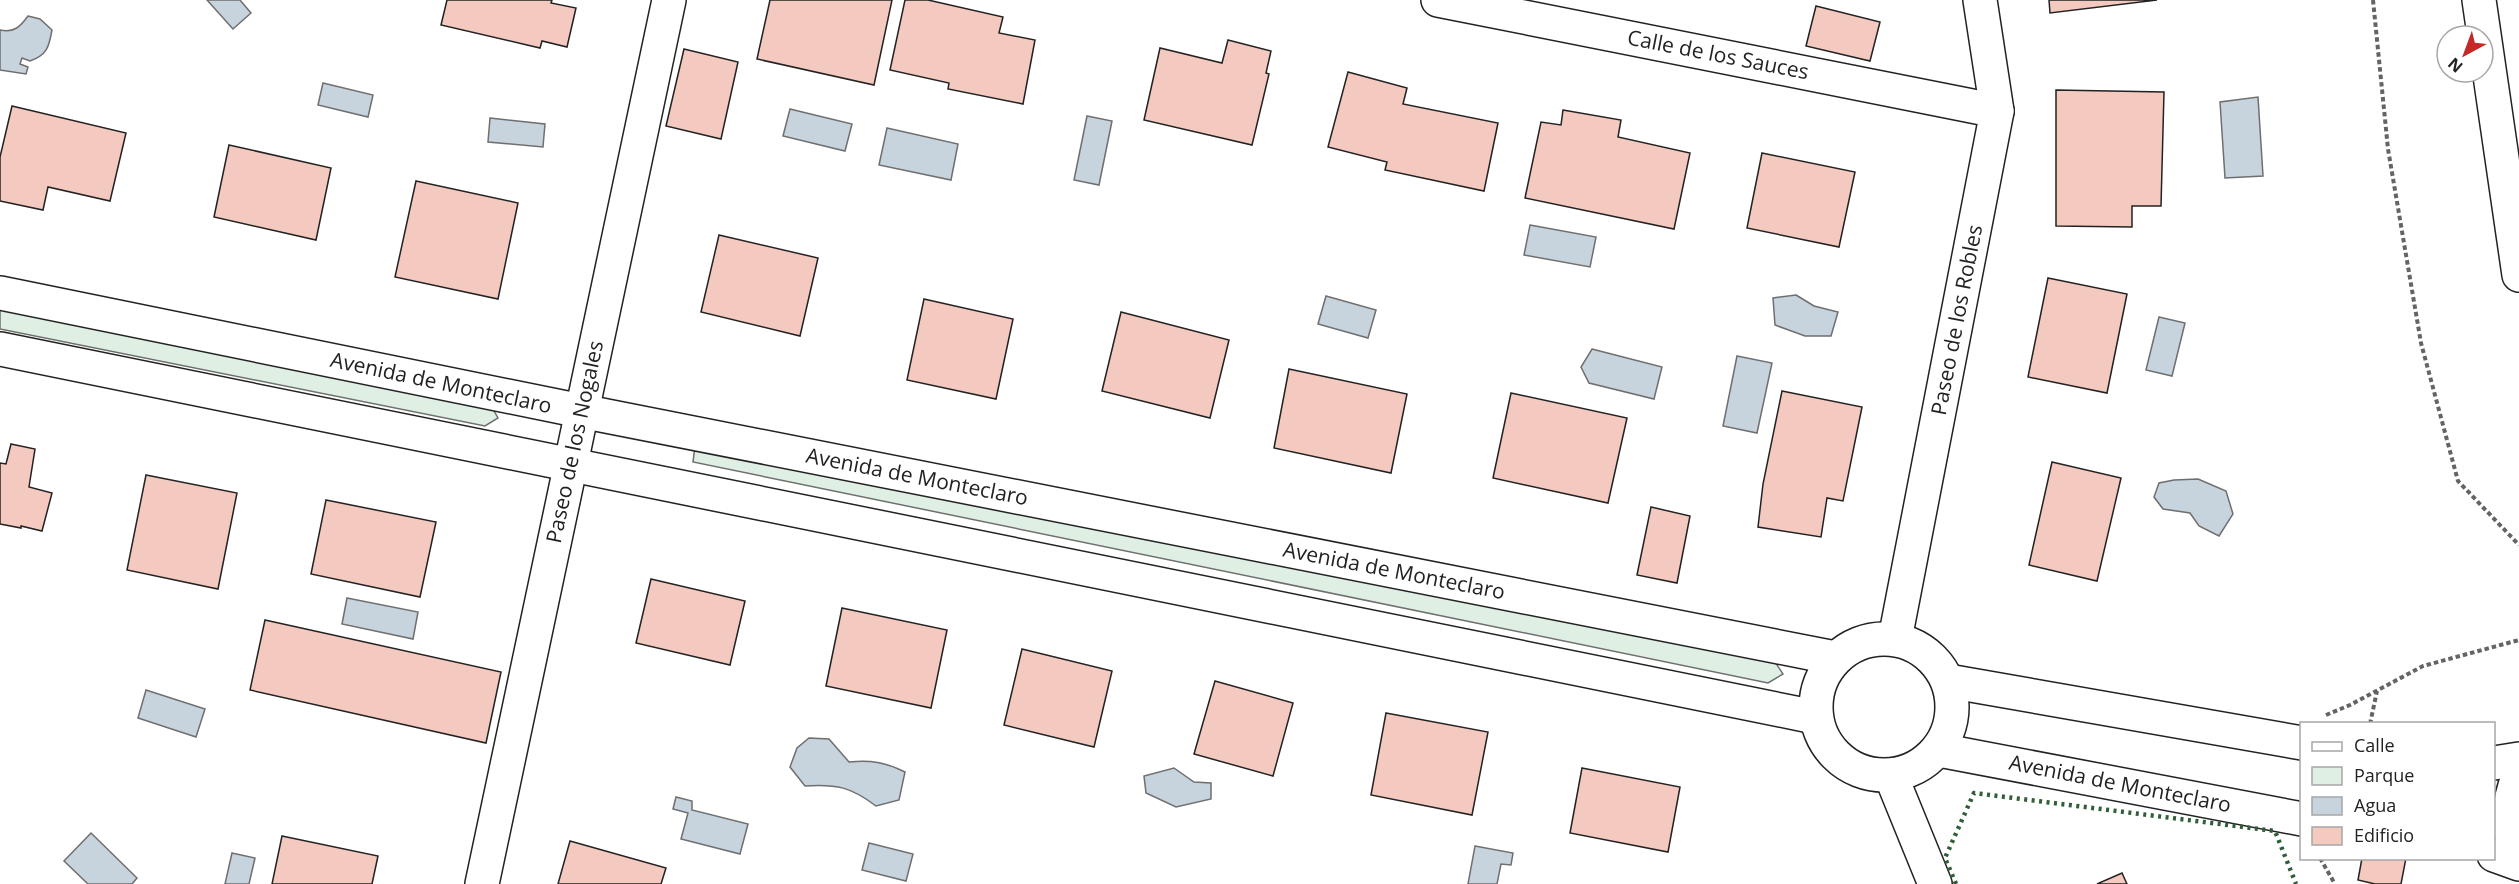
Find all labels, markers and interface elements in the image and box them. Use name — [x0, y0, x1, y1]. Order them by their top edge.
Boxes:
street label: Calle de los Sauces — [1625, 23, 1811, 85]
north arrow — [2435, 24, 2495, 84]
text: N — [2443, 53, 2467, 78]
street label: Paseo de los Robles — [1924, 222, 1988, 417]
street label: Paseo de los Nogales — [539, 338, 609, 546]
street label: Avenida de Monteclaro — [328, 345, 555, 419]
street label: Avenida de Monteclaro — [804, 441, 1031, 511]
street label: Avenida de Monteclaro — [1281, 535, 1508, 605]
legend — [2300, 722, 2495, 860]
text: Calle — [2354, 733, 2395, 757]
street label: Avenida de Monteclaro — [2007, 748, 2234, 818]
text: Parque — [2354, 763, 2414, 787]
text: Agua — [2354, 793, 2396, 817]
text: Edificio — [2354, 823, 2414, 847]

